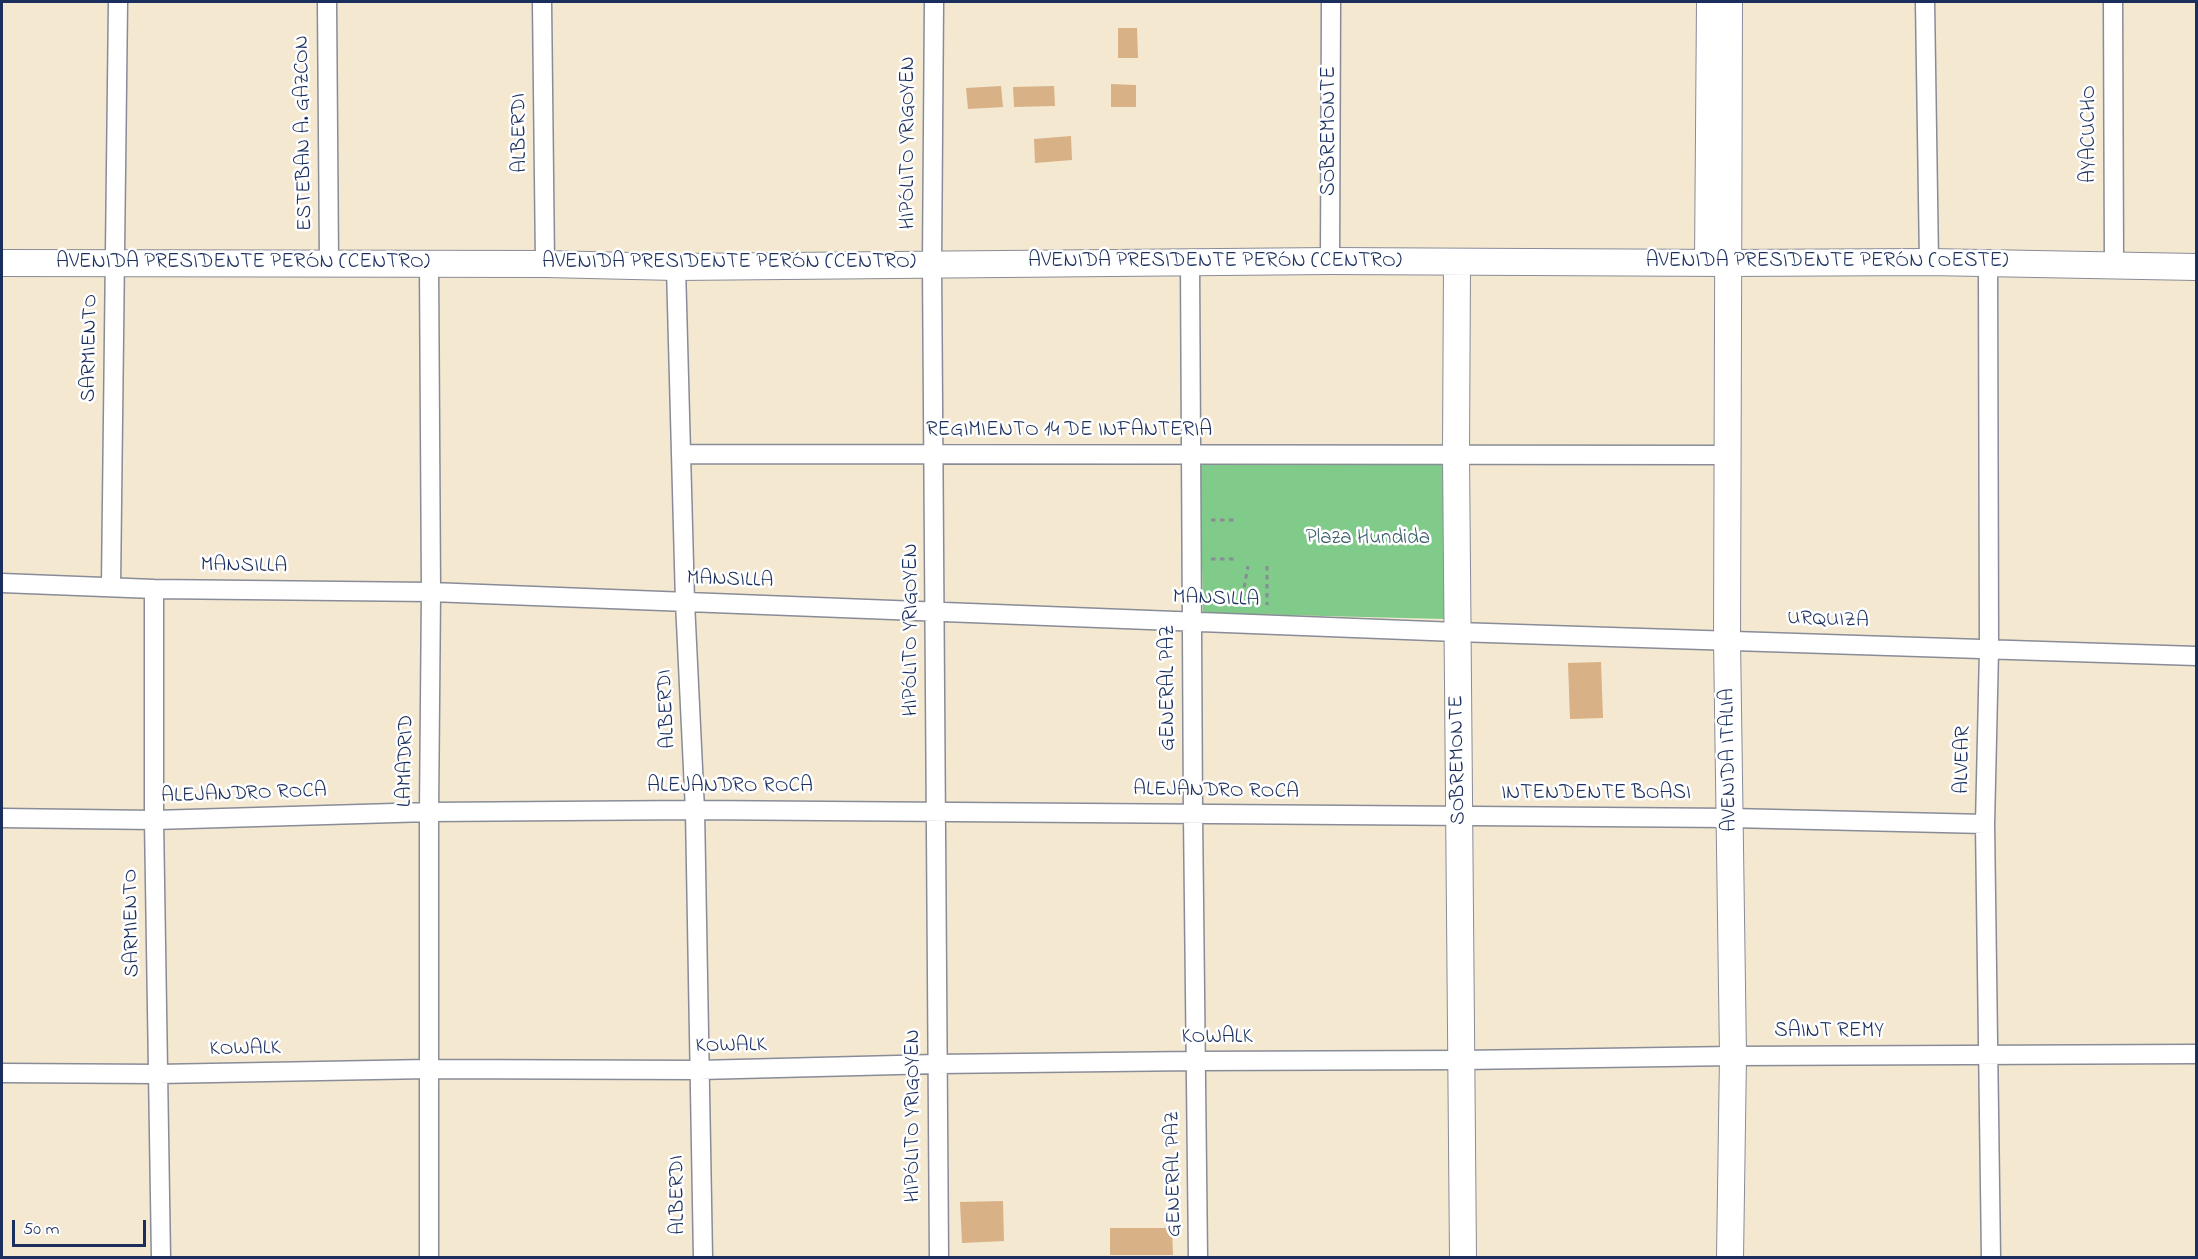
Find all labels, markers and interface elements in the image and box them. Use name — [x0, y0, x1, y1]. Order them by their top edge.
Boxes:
street label: ESTEBAN A. GAZCON — [291, 35, 319, 231]
street label: HIPÓLITO YRIGOYEN — [897, 56, 923, 230]
street label: SOBREMONTE — [1318, 66, 1344, 196]
street label: AYACUCHO — [2078, 85, 2104, 183]
street label: ALBERDI — [508, 93, 534, 173]
street label: AVENIDA PRESIDENTE PERÓN (CENTRO) — [1028, 250, 1402, 276]
street label: AVENIDA PRESIDENTE PERÓN (OESTE) — [1646, 250, 2008, 276]
street label: AVENIDA PRESIDENTE PERÓN (CENTRO) — [56, 251, 430, 277]
street label: AVENIDA PRESIDENTE PERÓN (CENTRO) — [542, 251, 916, 277]
street label: SARMIENTO — [77, 294, 105, 402]
street label: REGIMIENTO 14 DE INFANTERIA — [926, 419, 1212, 445]
park label: Plaza Hundida — [1306, 527, 1430, 553]
street label: HIPÓLITO YRIGOYEN — [900, 543, 926, 717]
street label: MANSILLA — [200, 554, 288, 580]
street label: MANSILLA — [686, 567, 774, 595]
street label: MANSILLA — [1172, 586, 1260, 614]
street label: URQUIZA — [1787, 607, 1869, 635]
street label: GENERAL PAZ — [1157, 625, 1183, 751]
street label: ALBERDI — [653, 669, 683, 749]
street label: AVENIDA ITALIA — [1716, 688, 1744, 832]
street label: SOBREMONTE — [1445, 695, 1473, 825]
street label: LAMADRID — [394, 715, 420, 807]
street label: ALVEAR — [1951, 726, 1977, 794]
street label: ALEJANDRO ROCA — [647, 775, 813, 801]
street label: ALEJANDRO ROCA — [1133, 778, 1299, 806]
street label: ALEJANDRO ROCA — [161, 780, 327, 810]
street label: INTENDENTE BOASI — [1501, 782, 1691, 808]
street label: SARMIENTO — [119, 869, 147, 977]
street label: SAINT REMY — [1774, 1020, 1884, 1046]
street label: KOWALK — [1181, 1026, 1253, 1052]
street label: HIPÓLITO YRIGOYEN — [902, 1029, 928, 1203]
street label: KOWALK — [695, 1034, 767, 1060]
street label: KOWALK — [209, 1037, 281, 1063]
street label: GENERAL PAZ — [1161, 1111, 1189, 1237]
street label: ALBERDI — [666, 1155, 692, 1235]
scale bar — [15, 1208, 148, 1246]
text: 50 m — [23, 1217, 60, 1243]

